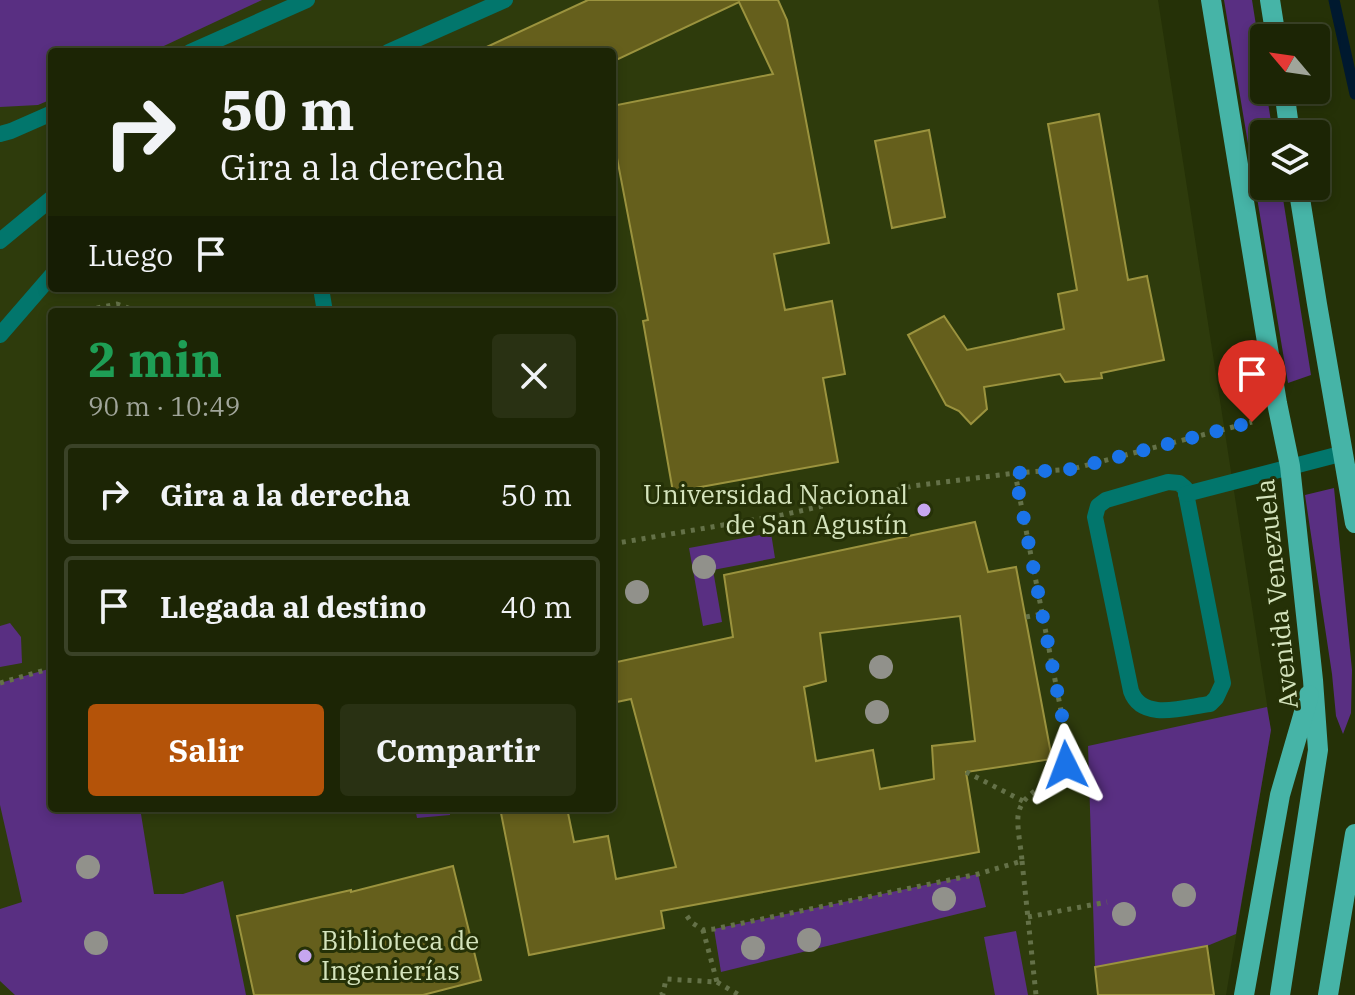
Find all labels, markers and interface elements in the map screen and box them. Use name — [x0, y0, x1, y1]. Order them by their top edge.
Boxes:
north arrow — [1250, 24, 1330, 104]
map controls — [1250, 24, 1330, 200]
text: 50 m — [220, 73, 355, 145]
icon: right — [88, 80, 192, 184]
button: layers — [1250, 120, 1330, 200]
text: Gira a la derecha — [220, 143, 505, 190]
icon: arrive — [189, 232, 233, 276]
text: Luego — [88, 235, 173, 274]
text: 2 min — [88, 328, 222, 390]
button: close — [492, 334, 576, 418]
pin — [1218, 340, 1286, 422]
icon: arrive — [1230, 352, 1274, 396]
text: 90 m · 10:49 — [88, 389, 240, 423]
icon: right — [92, 472, 136, 516]
text: Gira a la derecha — [160, 475, 411, 514]
text: 50 m — [500, 475, 572, 514]
place label: Universidad Nacional de San Agustín — [643, 477, 908, 541]
street label: Avenida Venezuela — [1247, 477, 1305, 711]
marker: Universidad Nacional de San Agustín — [915, 501, 933, 519]
icon: arrive — [92, 584, 136, 628]
text: Llegada al destino — [160, 587, 426, 626]
text: 40 m — [500, 587, 572, 626]
button: Salir — [88, 704, 324, 796]
button: Compartir — [340, 704, 576, 796]
position arrow — [1024, 723, 1108, 807]
place label: Biblioteca de Ingenierías — [321, 923, 479, 987]
marker: Biblioteca de Ingenierías — [296, 947, 314, 965]

